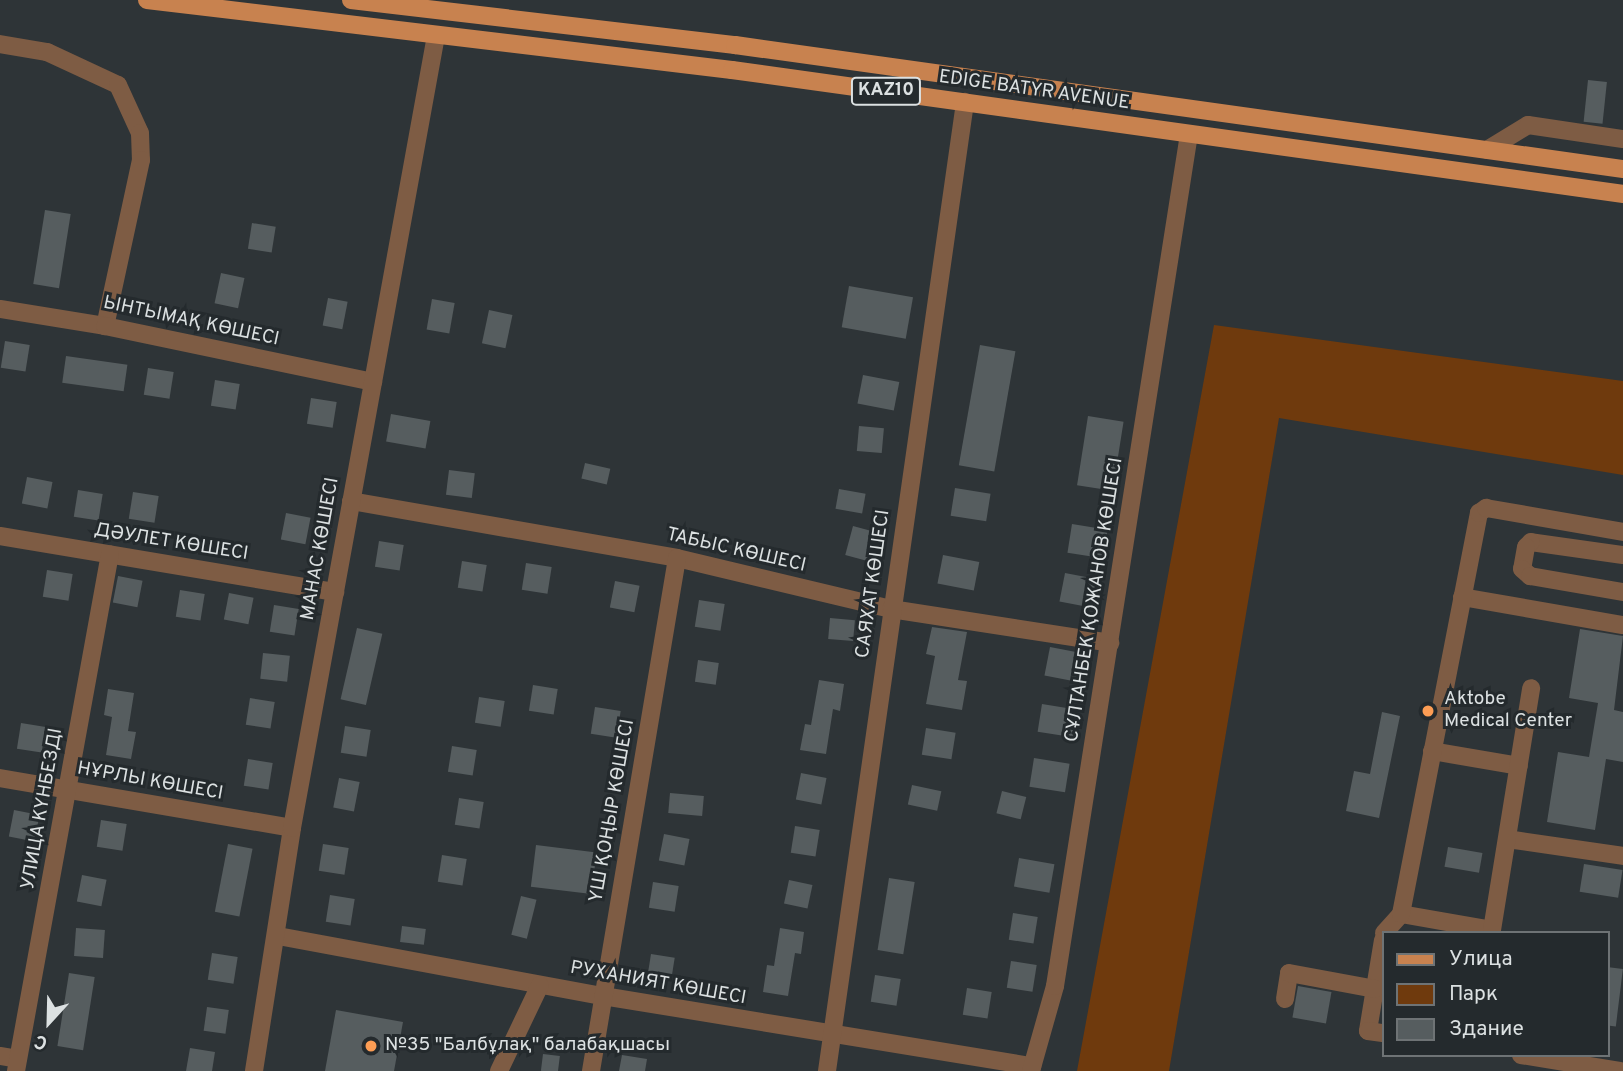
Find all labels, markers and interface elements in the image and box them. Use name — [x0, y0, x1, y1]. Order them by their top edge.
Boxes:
street label: EDIGE BATYR AVENUE — [937, 66, 1131, 116]
road number: KAZ10 — [849, 76, 923, 106]
street label: ЫНТЫМАҚ КӨШЕСІ — [101, 292, 281, 352]
street label: СҰЛТАНБЕК ҚОЖАНОВ КӨШЕСІ — [1061, 456, 1129, 744]
street label: МАНАС КӨШЕСІ — [297, 476, 345, 622]
street label: САЯХАТ КӨШЕСІ — [852, 508, 896, 660]
street label: ДӘУЛЕТ КӨШЕСІ — [92, 519, 250, 567]
street label: ТАБЫС КӨШЕСІ — [664, 524, 808, 578]
place label: Aktobe Medical Center — [1444, 689, 1572, 733]
marker: Aktobe Medical Center — [1418, 701, 1438, 721]
street label: ҮШ ҚОҢЫР КӨШЕСІ — [586, 718, 640, 904]
street label: УЛИЦА КҮНБЕЗДІ — [18, 726, 68, 892]
street label: НҰРЛЫ КӨШЕСІ — [75, 758, 225, 806]
legend — [1382, 931, 1609, 1057]
text: Улица — [1449, 946, 1513, 973]
street label: РУХАНИЯТ КӨШЕСІ — [568, 957, 748, 1011]
text: Парк — [1449, 981, 1498, 1008]
north arrow — [14, 987, 84, 1057]
text: Здание — [1449, 1016, 1524, 1043]
text: С — [31, 1028, 51, 1055]
place label: №35 "Балбұлақ" балабақшасы — [385, 1035, 670, 1057]
marker: №35 "Балбұлақ" балабақшасы — [363, 1038, 379, 1054]

